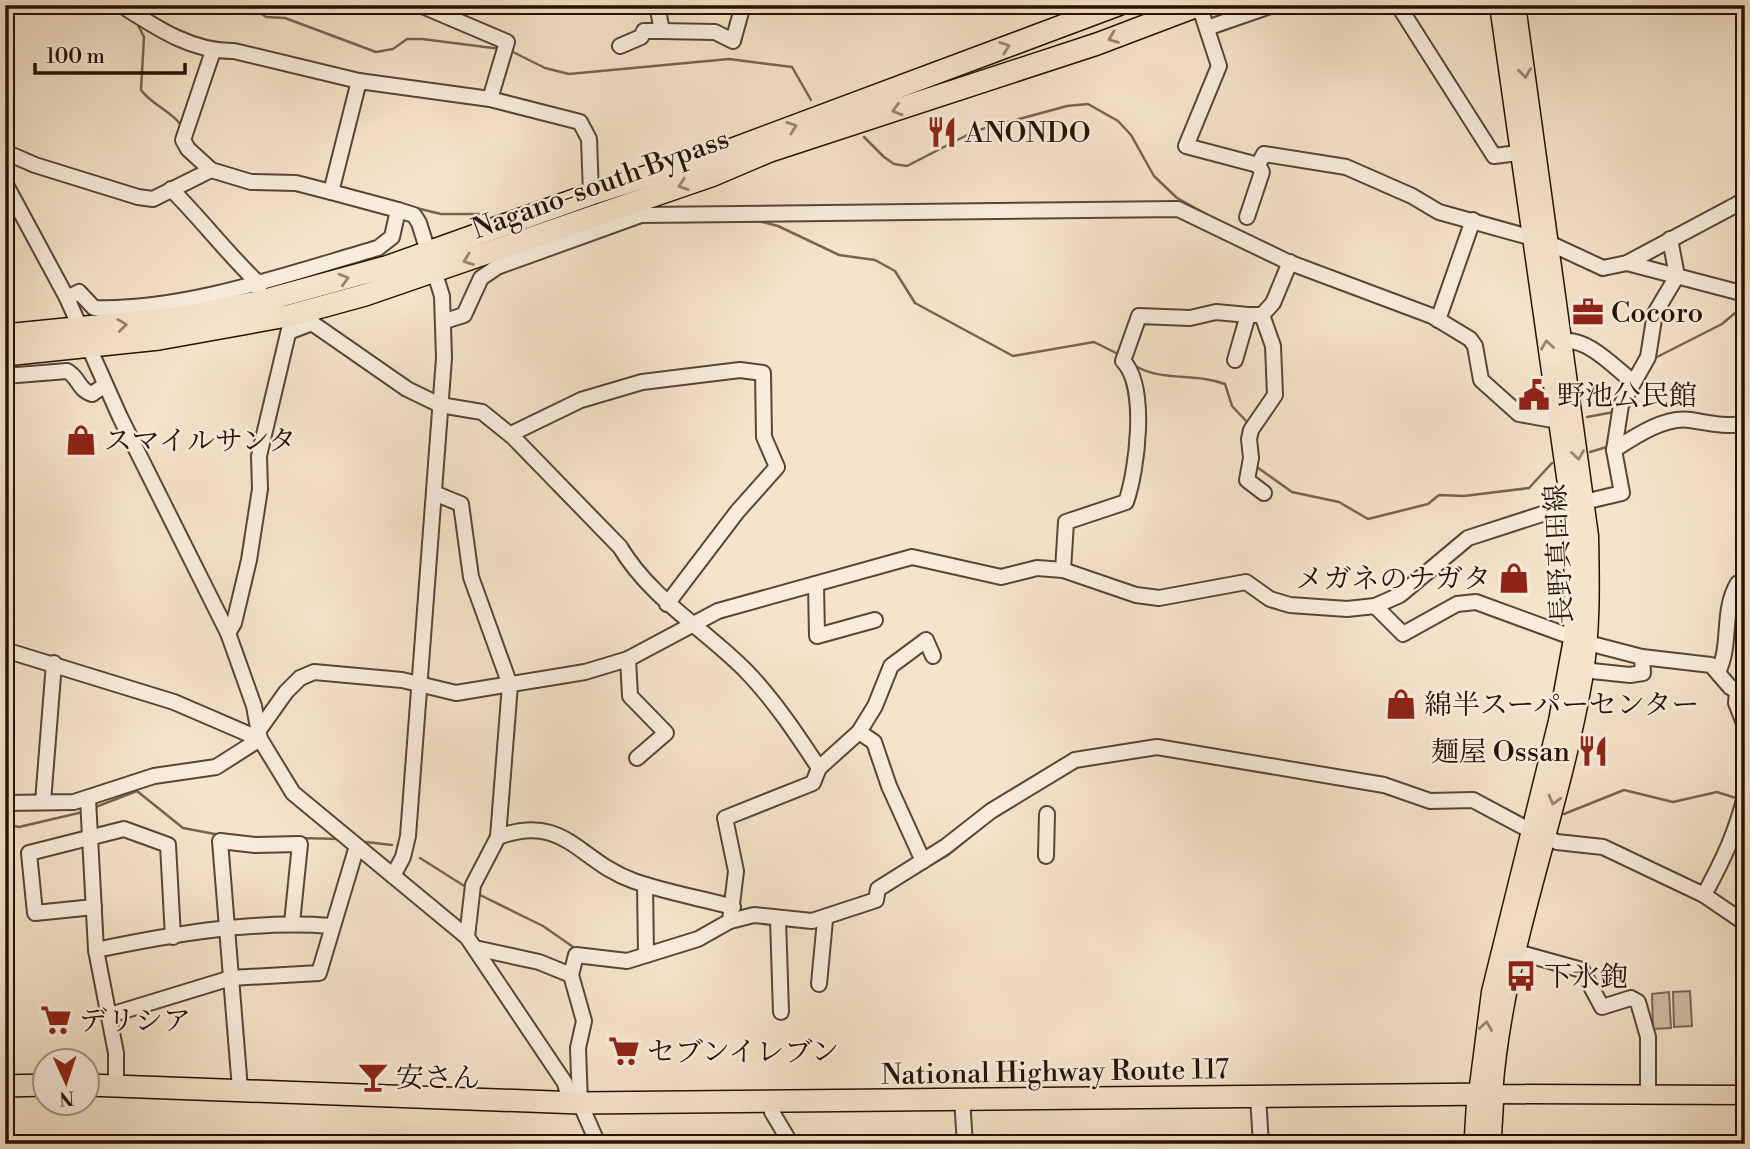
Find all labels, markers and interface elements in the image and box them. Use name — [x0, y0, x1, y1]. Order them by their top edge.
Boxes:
one-way arrow — [1107, 30, 1119, 44]
scale bar — [35, 32, 186, 76]
one-way arrow — [998, 41, 1010, 55]
text: 100 m — [46, 44, 105, 70]
one-way arrow — [1517, 67, 1532, 79]
one-way arrow — [891, 102, 903, 117]
restaurant icon: ANONDO — [925, 115, 959, 149]
place label: ANONDO — [964, 116, 1091, 151]
one-way arrow — [785, 121, 797, 135]
street label: Nagano-south Bypass — [467, 122, 734, 247]
one-way arrow — [677, 177, 689, 191]
one-way arrow — [462, 252, 474, 266]
one-way arrow — [338, 272, 350, 287]
office icon: Cocoro — [1571, 295, 1605, 329]
place label: Cocoro — [1611, 296, 1703, 331]
one-way arrow — [116, 317, 128, 332]
one-way arrow — [1539, 339, 1554, 351]
public building icon: 野池公民館 — [1517, 378, 1551, 412]
place label: 野池公民館 — [1557, 379, 1697, 414]
shop icon: スマイルサンタ — [64, 423, 98, 457]
place label: スマイルサンタ — [104, 424, 296, 459]
one-way arrow — [1570, 449, 1585, 461]
street label: 長野真田線 — [1538, 483, 1581, 625]
shop icon: メガネのナガタ — [1497, 561, 1531, 595]
place label: メガネのナガタ — [1296, 562, 1491, 597]
shop icon: 綿半スーパーセンター — [1384, 687, 1418, 721]
place label: 綿半スーパーセンター — [1424, 688, 1700, 723]
restaurant icon: 麺屋 Ossan — [1576, 734, 1610, 768]
place label: 麺屋 Ossan — [1431, 735, 1570, 770]
one-way arrow — [1548, 794, 1562, 806]
bus stop icon: 下氷鉋 — [1504, 959, 1538, 993]
place label: 下氷鉋 — [1544, 960, 1628, 995]
supermarket icon: デリシア — [39, 1003, 73, 1037]
place label: デリシア — [79, 1004, 191, 1039]
one-way arrow — [1478, 1020, 1493, 1032]
supermarket icon: セブンイレブン — [607, 1034, 641, 1068]
place label: セブンイレブン — [647, 1035, 839, 1070]
north arrow — [32, 1048, 102, 1118]
street label: National Highway Route 117 — [881, 1052, 1229, 1093]
bar icon: 安さん — [356, 1060, 390, 1094]
place label: 安さん — [396, 1061, 480, 1096]
text: N — [59, 1086, 75, 1110]

